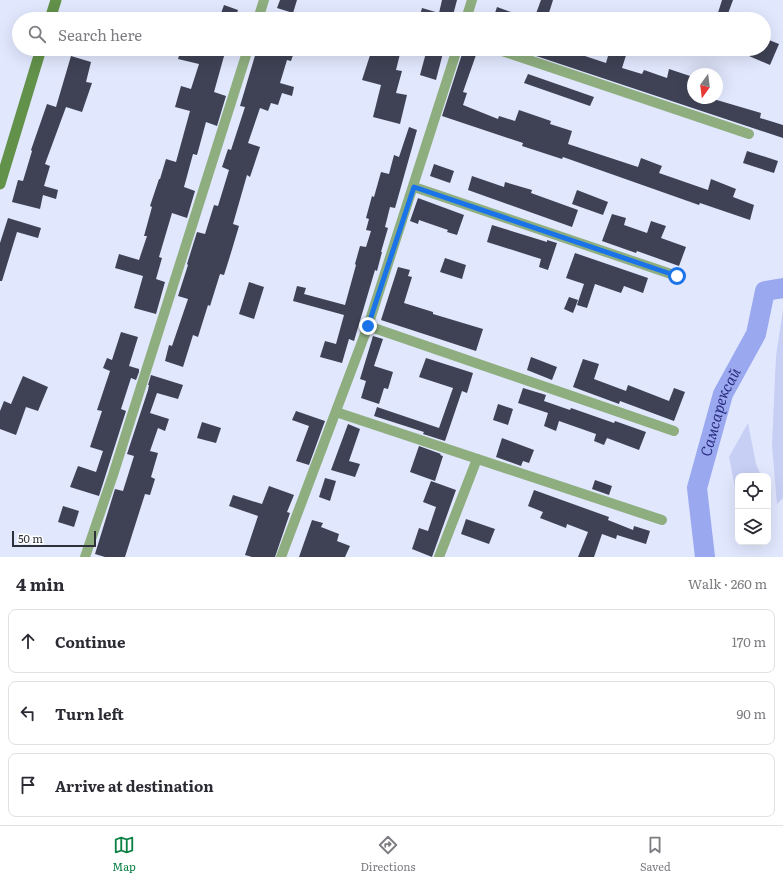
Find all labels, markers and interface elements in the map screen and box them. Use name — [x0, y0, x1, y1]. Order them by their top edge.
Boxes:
search box — [12, 12, 771, 56]
icon: search — [26, 23, 48, 45]
text: Search here — [58, 23, 142, 46]
north arrow — [687, 68, 723, 104]
route start — [668, 267, 686, 285]
route end — [359, 317, 377, 335]
water label: Самсарексай — [693, 363, 746, 459]
map controls — [735, 473, 771, 545]
button: locate — [735, 473, 771, 509]
button: layers — [735, 509, 771, 545]
scale bar — [12, 529, 96, 548]
text: 50 m — [18, 530, 43, 546]
text: 4 min — [16, 571, 65, 596]
text: Walk · 260 m — [688, 574, 767, 593]
icon: ahead — [17, 630, 39, 652]
text: Continue — [55, 630, 125, 653]
text: 170 m — [732, 632, 766, 651]
icon: left — [17, 702, 39, 724]
text: Turn left — [55, 702, 124, 725]
text: 90 m — [736, 704, 766, 723]
icon: arrive — [17, 774, 39, 796]
text: Arrive at destination — [55, 774, 214, 797]
tab: Map — [112, 834, 136, 874]
tab: Directions — [360, 834, 415, 874]
tab: Saved — [640, 834, 671, 874]

